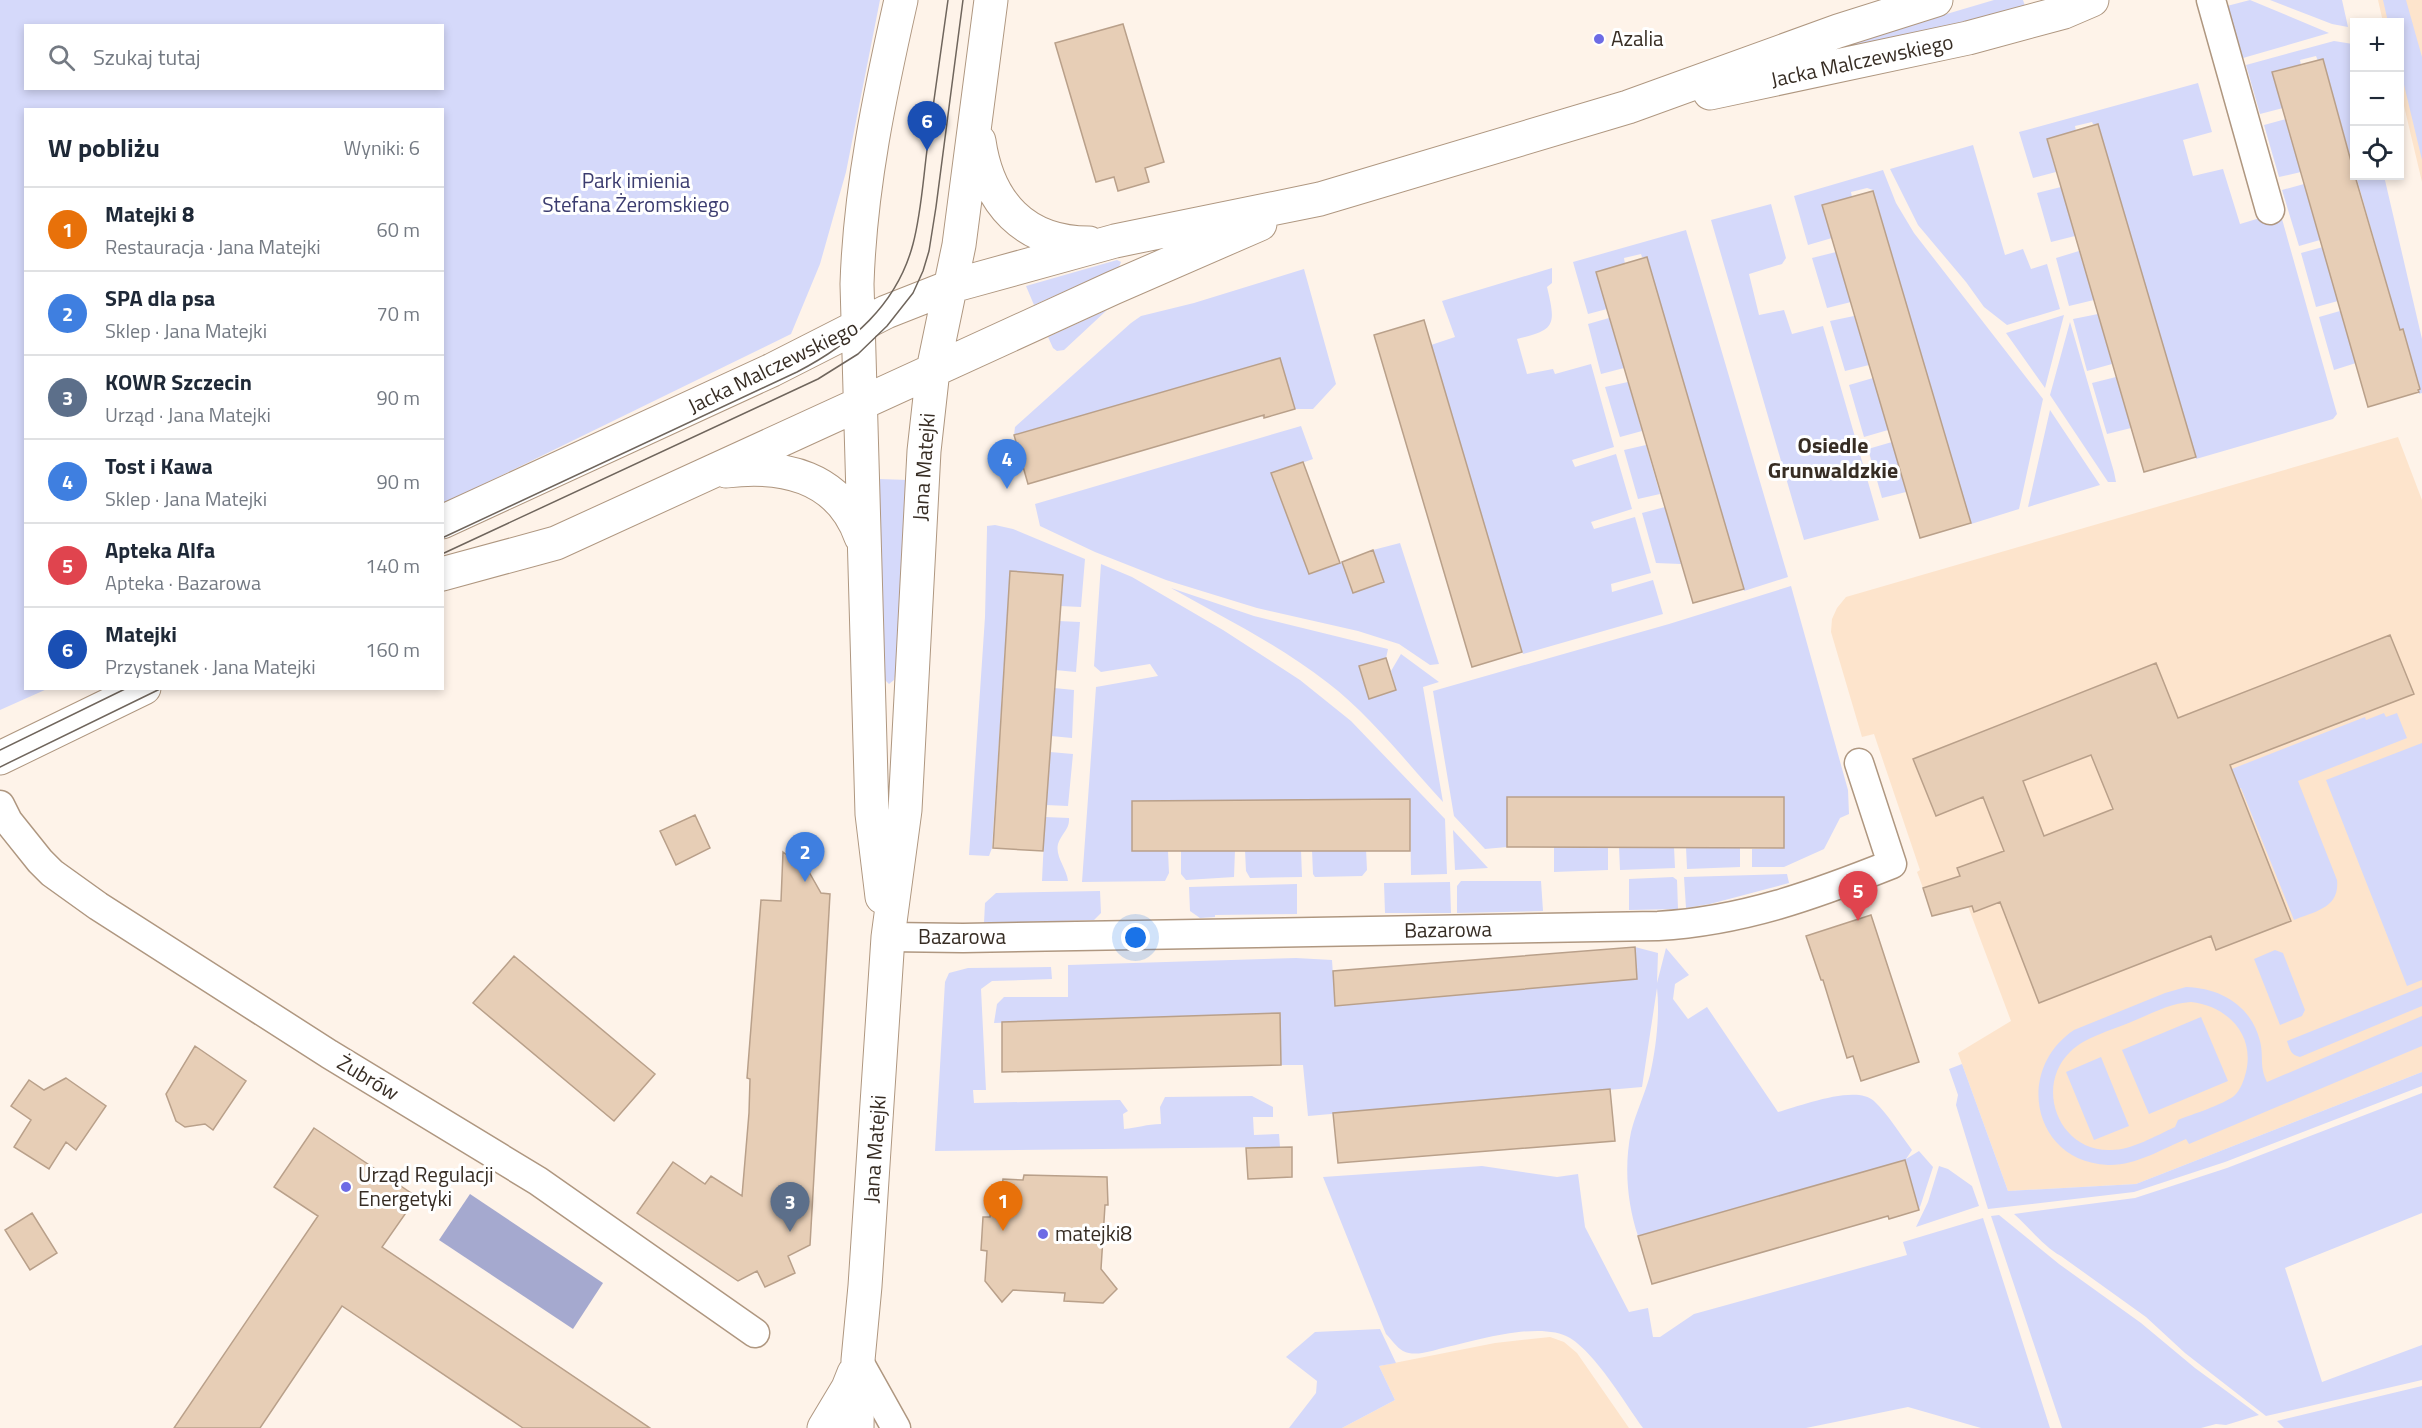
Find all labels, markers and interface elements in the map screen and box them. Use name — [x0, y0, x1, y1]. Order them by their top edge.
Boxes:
map controls — [2350, 18, 2404, 180]
button: + — [2350, 18, 2404, 72]
place label: Azalia — [1611, 22, 1664, 54]
search box — [24, 24, 444, 90]
street label: Jacka Malczewskiego — [1768, 25, 1956, 95]
marker: Azalia — [1592, 32, 1606, 46]
text: Szukaj tutaj — [93, 40, 201, 74]
icon: search — [45, 41, 78, 74]
button: − — [2350, 72, 2404, 126]
pin: 6 — [908, 102, 946, 151]
button: locate — [2350, 126, 2404, 180]
text: W pobliżu — [48, 128, 160, 167]
text: Wyniki: 6 — [344, 132, 420, 163]
park label: Park imienia Stefana Żeromskiego — [542, 164, 730, 220]
text: Matejki 8 — [105, 197, 194, 231]
text: 1 — [62, 214, 73, 245]
text: 60 m — [376, 214, 420, 245]
text: Restauracja · Jana Matejki — [105, 231, 321, 262]
text: SPA dla psa — [105, 281, 215, 315]
text: 2 — [62, 298, 73, 329]
text: 70 m — [376, 298, 420, 329]
street label: Jacka Malczewskiego — [682, 311, 863, 421]
text: Sklep · Jana Matejki — [105, 315, 267, 346]
text: KOWR Szczecin — [105, 365, 252, 399]
text: 3 — [62, 382, 73, 413]
text: 90 m — [376, 382, 420, 413]
text: Urząd · Jana Matejki — [105, 399, 271, 430]
street label: Jana Matejki — [903, 412, 943, 522]
district label: Osiedle Grunwaldzkie — [1768, 428, 1898, 487]
pin: 4 — [988, 440, 1026, 489]
text: Tost i Kawa — [105, 449, 213, 483]
text: 4 — [62, 466, 73, 497]
text: 90 m — [376, 466, 420, 497]
text: Sklep · Jana Matejki — [105, 483, 267, 514]
text: Apteka Alfa — [105, 533, 215, 567]
text: 5 — [62, 550, 73, 581]
text: 140 m — [365, 550, 420, 581]
text: Apteka · Bazarowa — [105, 567, 261, 598]
text: Matejki — [105, 617, 177, 651]
text: 6 — [62, 634, 73, 665]
text: 160 m — [365, 634, 420, 665]
text: Przystanek · Jana Matejki — [105, 651, 316, 682]
pin: 2 — [786, 832, 824, 882]
pin: 5 — [1838, 872, 1878, 921]
street label: Bazarowa — [1404, 912, 1493, 946]
street label: Bazarowa — [918, 920, 1006, 952]
your location — [1121, 923, 1150, 952]
street label: Żubrów — [331, 1046, 406, 1108]
street label: Jana Matejki — [854, 1094, 894, 1204]
place label: Urząd Regulacji Energetyki — [358, 1158, 494, 1214]
marker: Urząd Regulacji Energetyki — [339, 1180, 353, 1194]
pin: 3 — [770, 1182, 810, 1232]
pin: 1 — [984, 1182, 1022, 1231]
place label: matejki8 — [1055, 1217, 1132, 1249]
marker: matejki8 — [1036, 1227, 1050, 1241]

